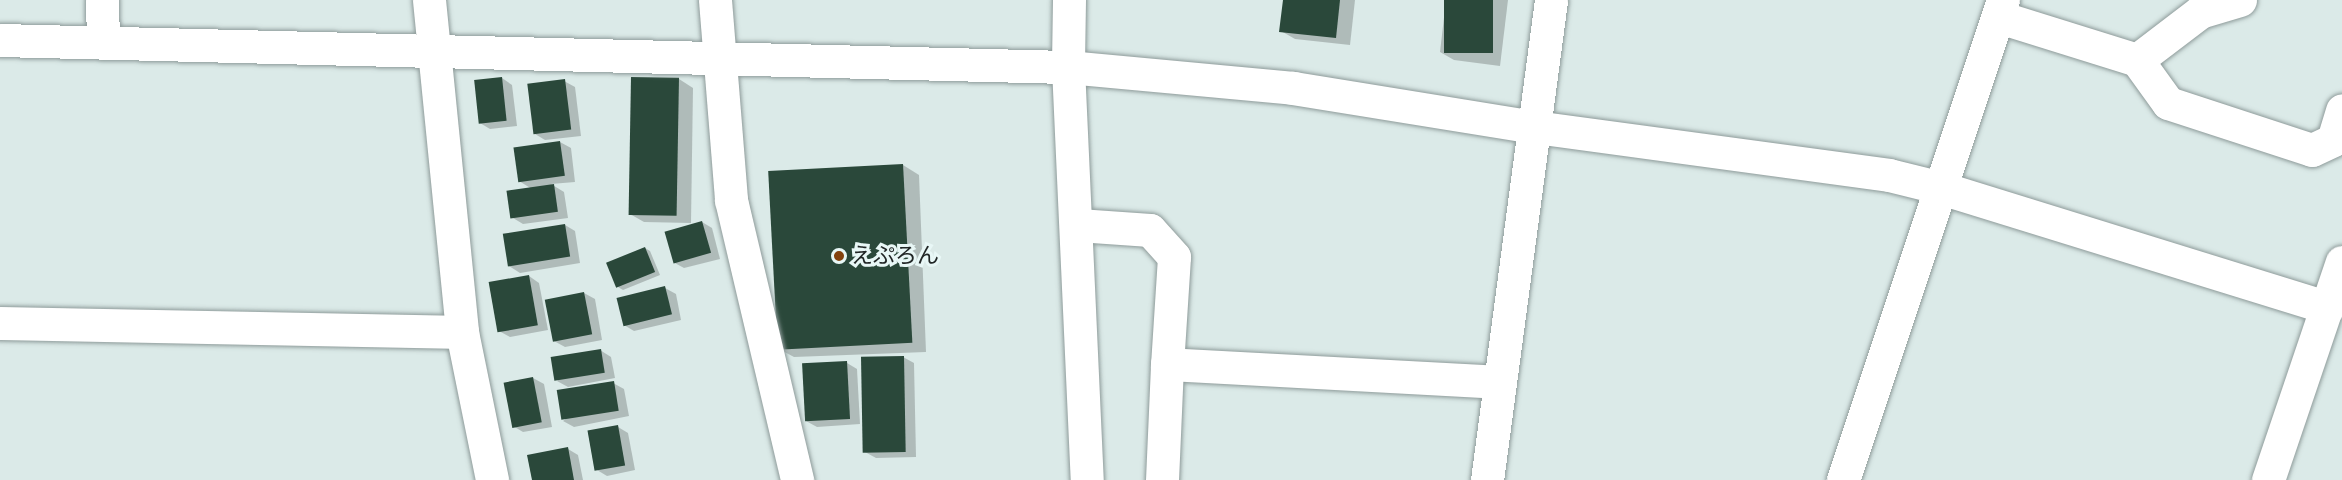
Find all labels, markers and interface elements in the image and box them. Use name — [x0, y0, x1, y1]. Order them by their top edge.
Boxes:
place label: えぷろん — [851, 243, 939, 269]
marker: えぷろん — [832, 249, 846, 263]

